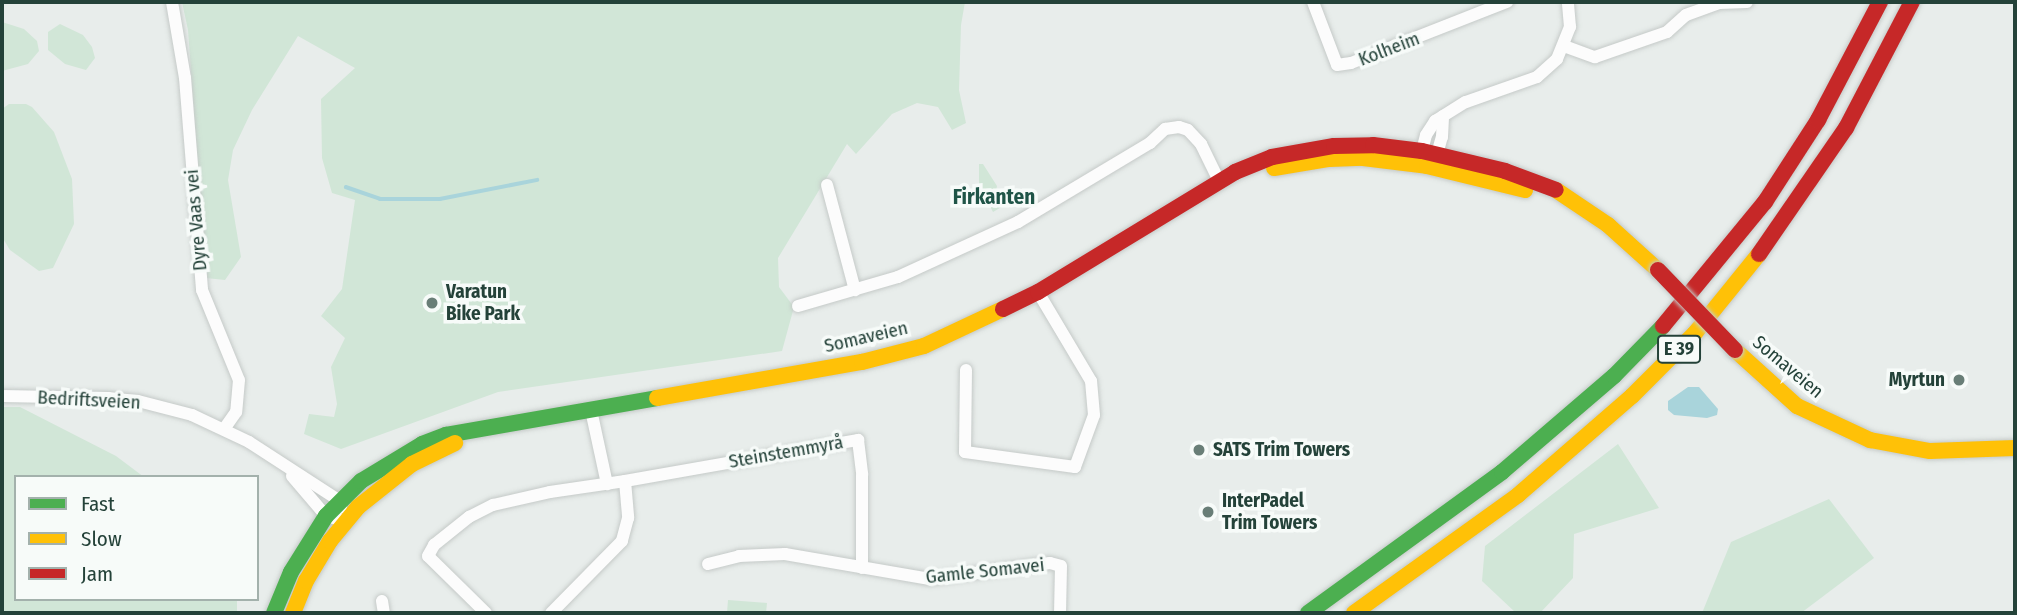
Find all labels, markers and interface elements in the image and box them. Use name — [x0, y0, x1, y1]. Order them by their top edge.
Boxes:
street label: Kolheim — [1355, 27, 1423, 71]
street label: Dyre Vaas vei — [180, 168, 212, 272]
district label: Firkanten — [953, 184, 1035, 210]
place label: Varatun Bike Park — [446, 281, 520, 325]
marker: Varatun Bike Park — [424, 295, 440, 311]
street label: Somaveien — [822, 316, 910, 358]
street label: Somaveien — [1748, 331, 1828, 403]
road number: E 39 — [1656, 334, 1702, 363]
place label: Myrtun — [1889, 369, 1945, 391]
marker: Myrtun — [1951, 372, 1967, 388]
street label: Bedriftsveien — [37, 386, 141, 414]
street label: Steinstemmyrå — [727, 431, 845, 473]
place label: SATS Trim Towers — [1213, 439, 1350, 461]
marker: SATS Trim Towers — [1191, 442, 1207, 458]
legend — [14, 475, 259, 601]
place label: InterPadel Trim Towers — [1222, 490, 1317, 534]
text: Fast — [81, 491, 115, 517]
marker: InterPadel Trim Towers — [1200, 504, 1216, 520]
text: Slow — [81, 526, 122, 552]
street label: Gamle Somavei — [925, 553, 1045, 589]
text: Jam — [81, 561, 113, 587]

